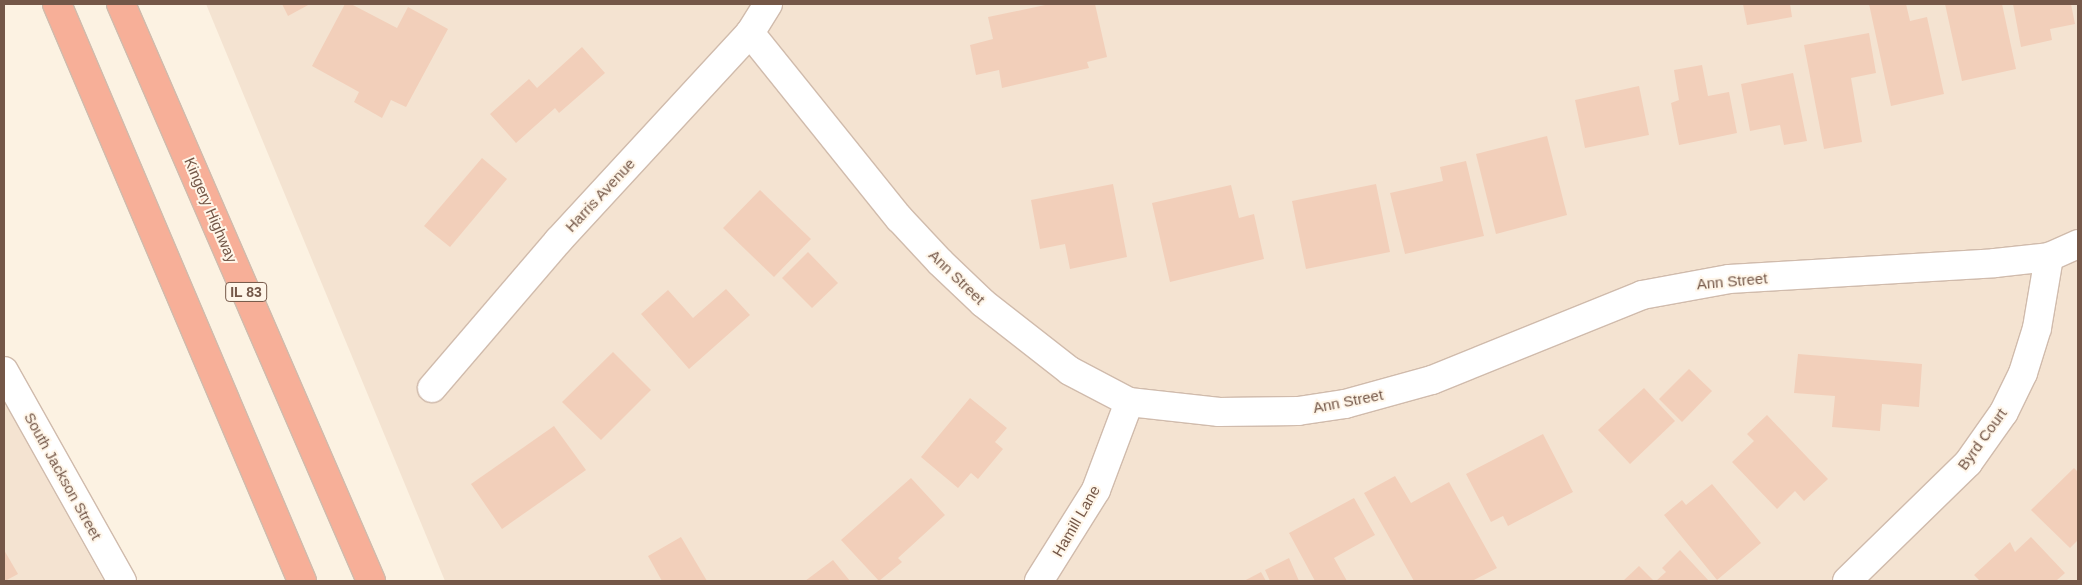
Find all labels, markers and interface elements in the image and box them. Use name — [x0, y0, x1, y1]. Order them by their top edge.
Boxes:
street label: Harris Avenue — [561, 154, 639, 236]
street label: Kingery Highway — [181, 155, 241, 265]
street label: Ann Street — [925, 246, 989, 308]
street label: Ann Street — [1696, 269, 1768, 293]
road number: IL 83 — [225, 280, 267, 304]
street label: Ann Street — [1311, 385, 1385, 417]
street label: Byrd Court — [1954, 405, 2010, 473]
street label: South Jackson Street — [21, 409, 105, 543]
street label: Hamill Lane — [1048, 482, 1104, 560]

